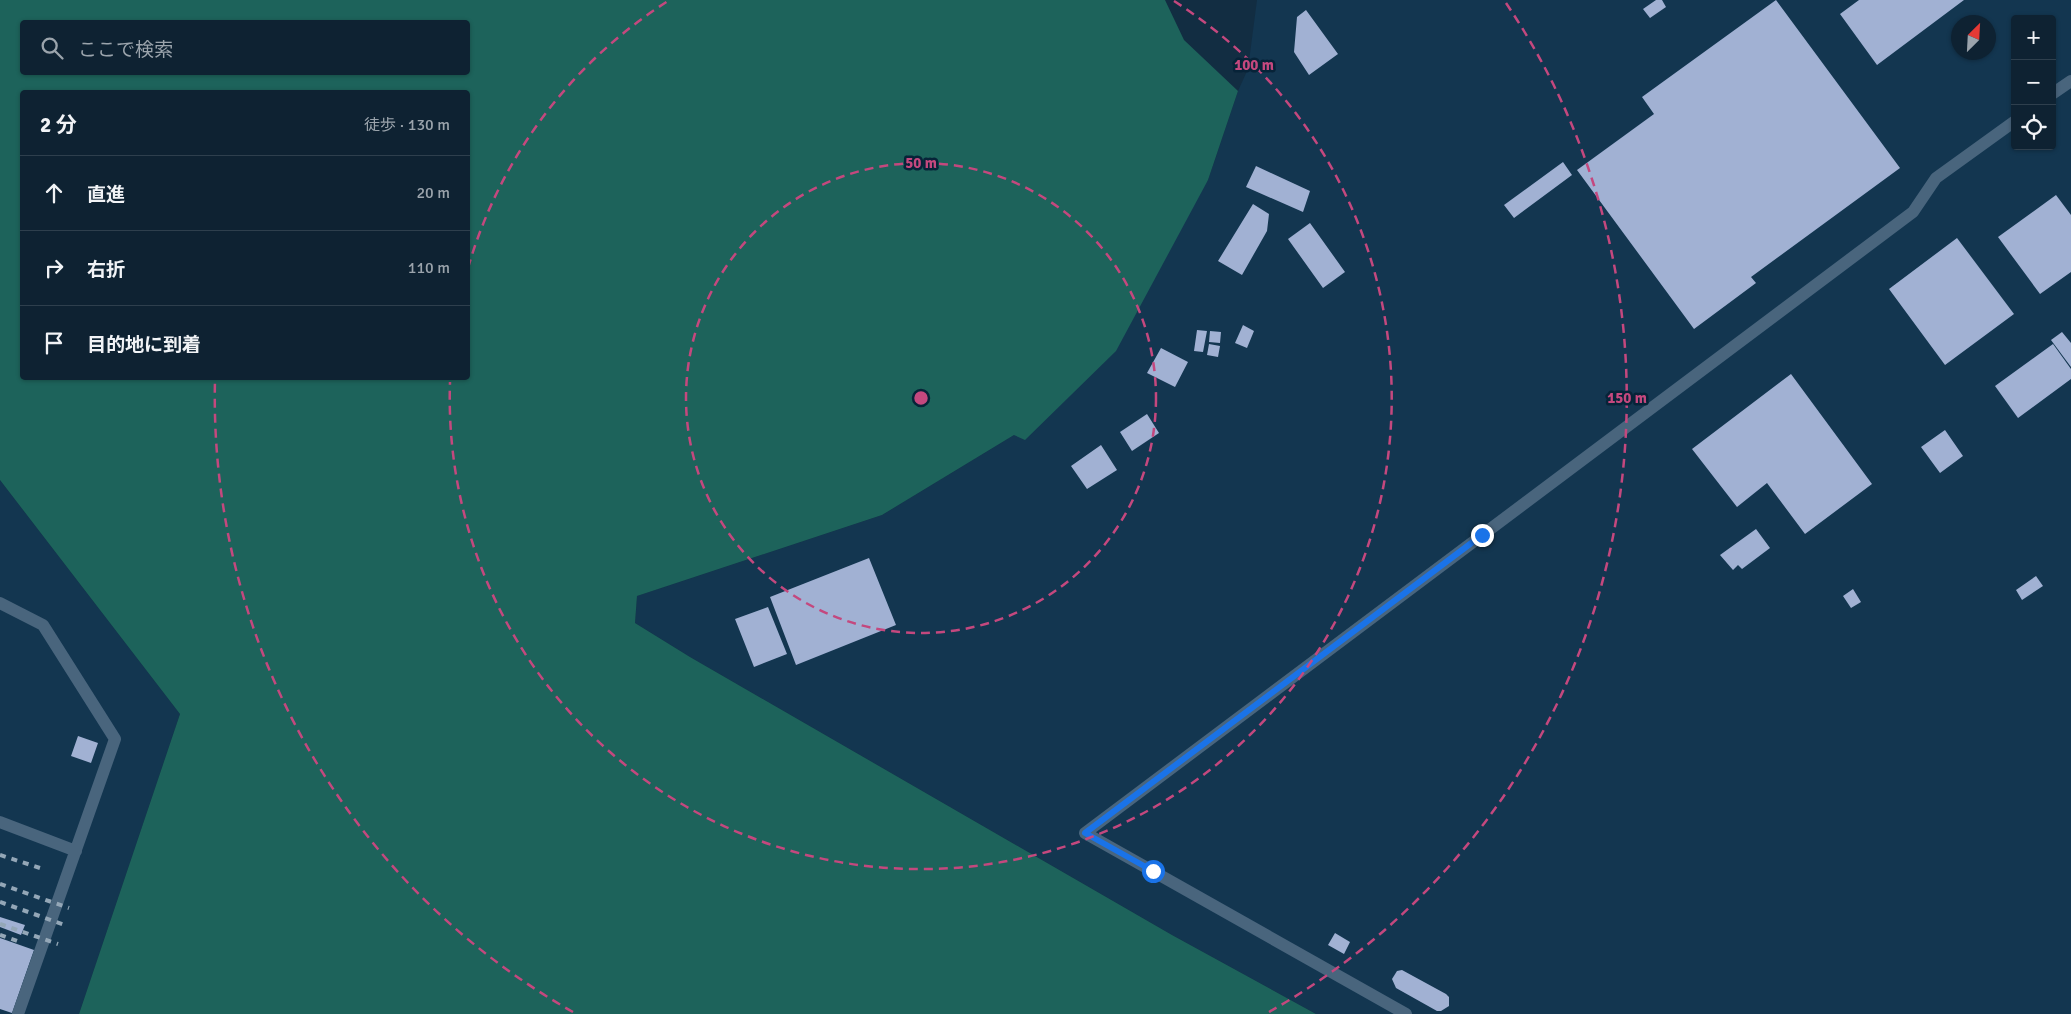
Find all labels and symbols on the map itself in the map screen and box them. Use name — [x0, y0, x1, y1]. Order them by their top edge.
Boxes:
north arrow — [1951, 15, 1996, 60]
text: 100 m — [1234, 56, 1274, 74]
text: 50 m — [905, 154, 937, 172]
centre of rings — [912, 389, 930, 407]
text: 150 m — [1607, 389, 1647, 407]
route end — [1471, 524, 1494, 547]
route start — [1142, 860, 1165, 883]

